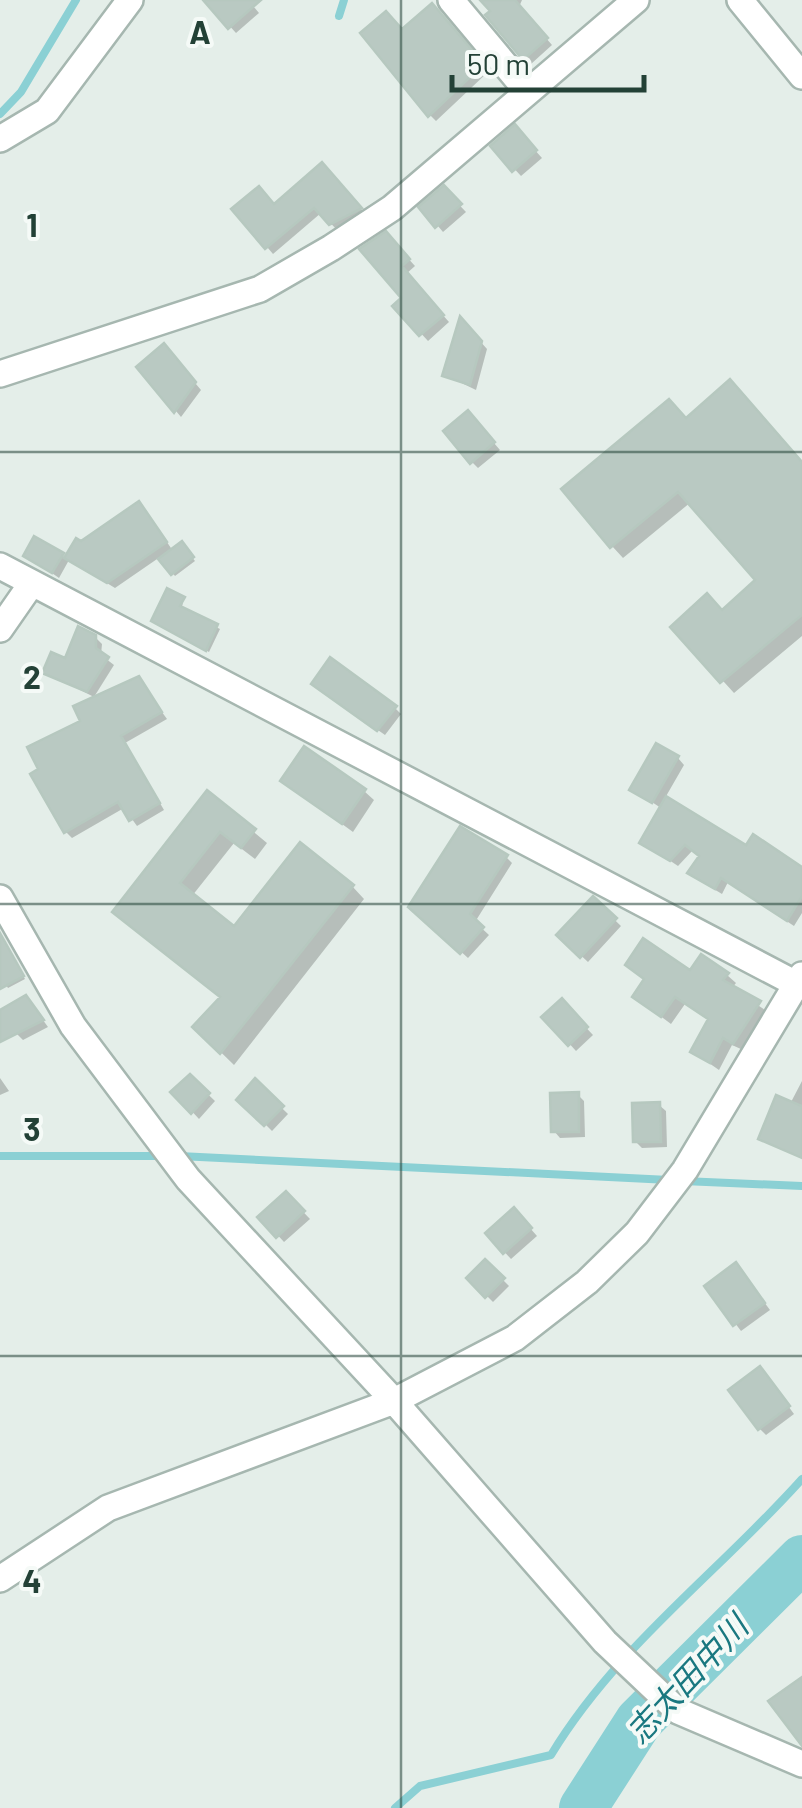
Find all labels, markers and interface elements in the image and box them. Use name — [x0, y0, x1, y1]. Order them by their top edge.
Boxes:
text: A — [189, 12, 211, 50]
scale bar — [452, 30, 644, 92]
text: 50 m — [467, 45, 530, 81]
text: 1 — [26, 205, 38, 243]
text: 2 — [23, 657, 41, 695]
text: 3 — [23, 1109, 41, 1147]
text: 4 — [22, 1561, 42, 1599]
water label: 志太田中川 — [618, 1604, 756, 1749]

